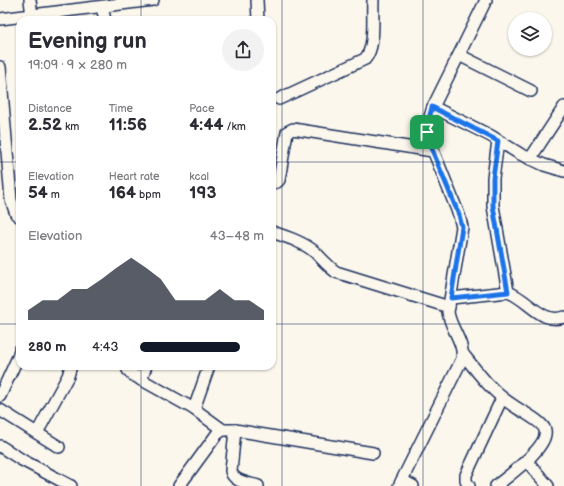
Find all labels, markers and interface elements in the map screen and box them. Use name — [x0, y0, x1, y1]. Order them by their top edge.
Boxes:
map controls — [508, 12, 552, 56]
button: layers — [508, 12, 552, 56]
text: Evening run — [28, 28, 147, 55]
button: share — [222, 29, 264, 71]
text: 19:09 · 9 × 280 m — [28, 57, 127, 73]
text: Distance — [28, 102, 72, 115]
text: Time — [109, 102, 133, 115]
text: Pace — [189, 102, 214, 115]
text: 2.52 — [28, 115, 62, 135]
text: 11:56 — [109, 115, 147, 135]
text: 4:44 — [189, 115, 223, 135]
pin — [410, 115, 444, 149]
text: km — [62, 120, 79, 133]
text: /km — [223, 120, 246, 133]
icon: arrive — [416, 121, 438, 143]
text: Elevation — [28, 170, 74, 183]
text: Heart rate — [109, 170, 159, 183]
text: kcal — [189, 170, 209, 183]
text: 54 — [28, 183, 48, 203]
text: 164 — [109, 183, 136, 203]
text: 193 — [189, 183, 216, 203]
text: m — [48, 188, 60, 201]
text: bpm — [136, 188, 161, 201]
text: Elevation — [28, 228, 82, 244]
text: 43–48 m — [210, 228, 264, 244]
text: 280 m — [28, 339, 66, 355]
text: 4:43 — [92, 339, 118, 355]

